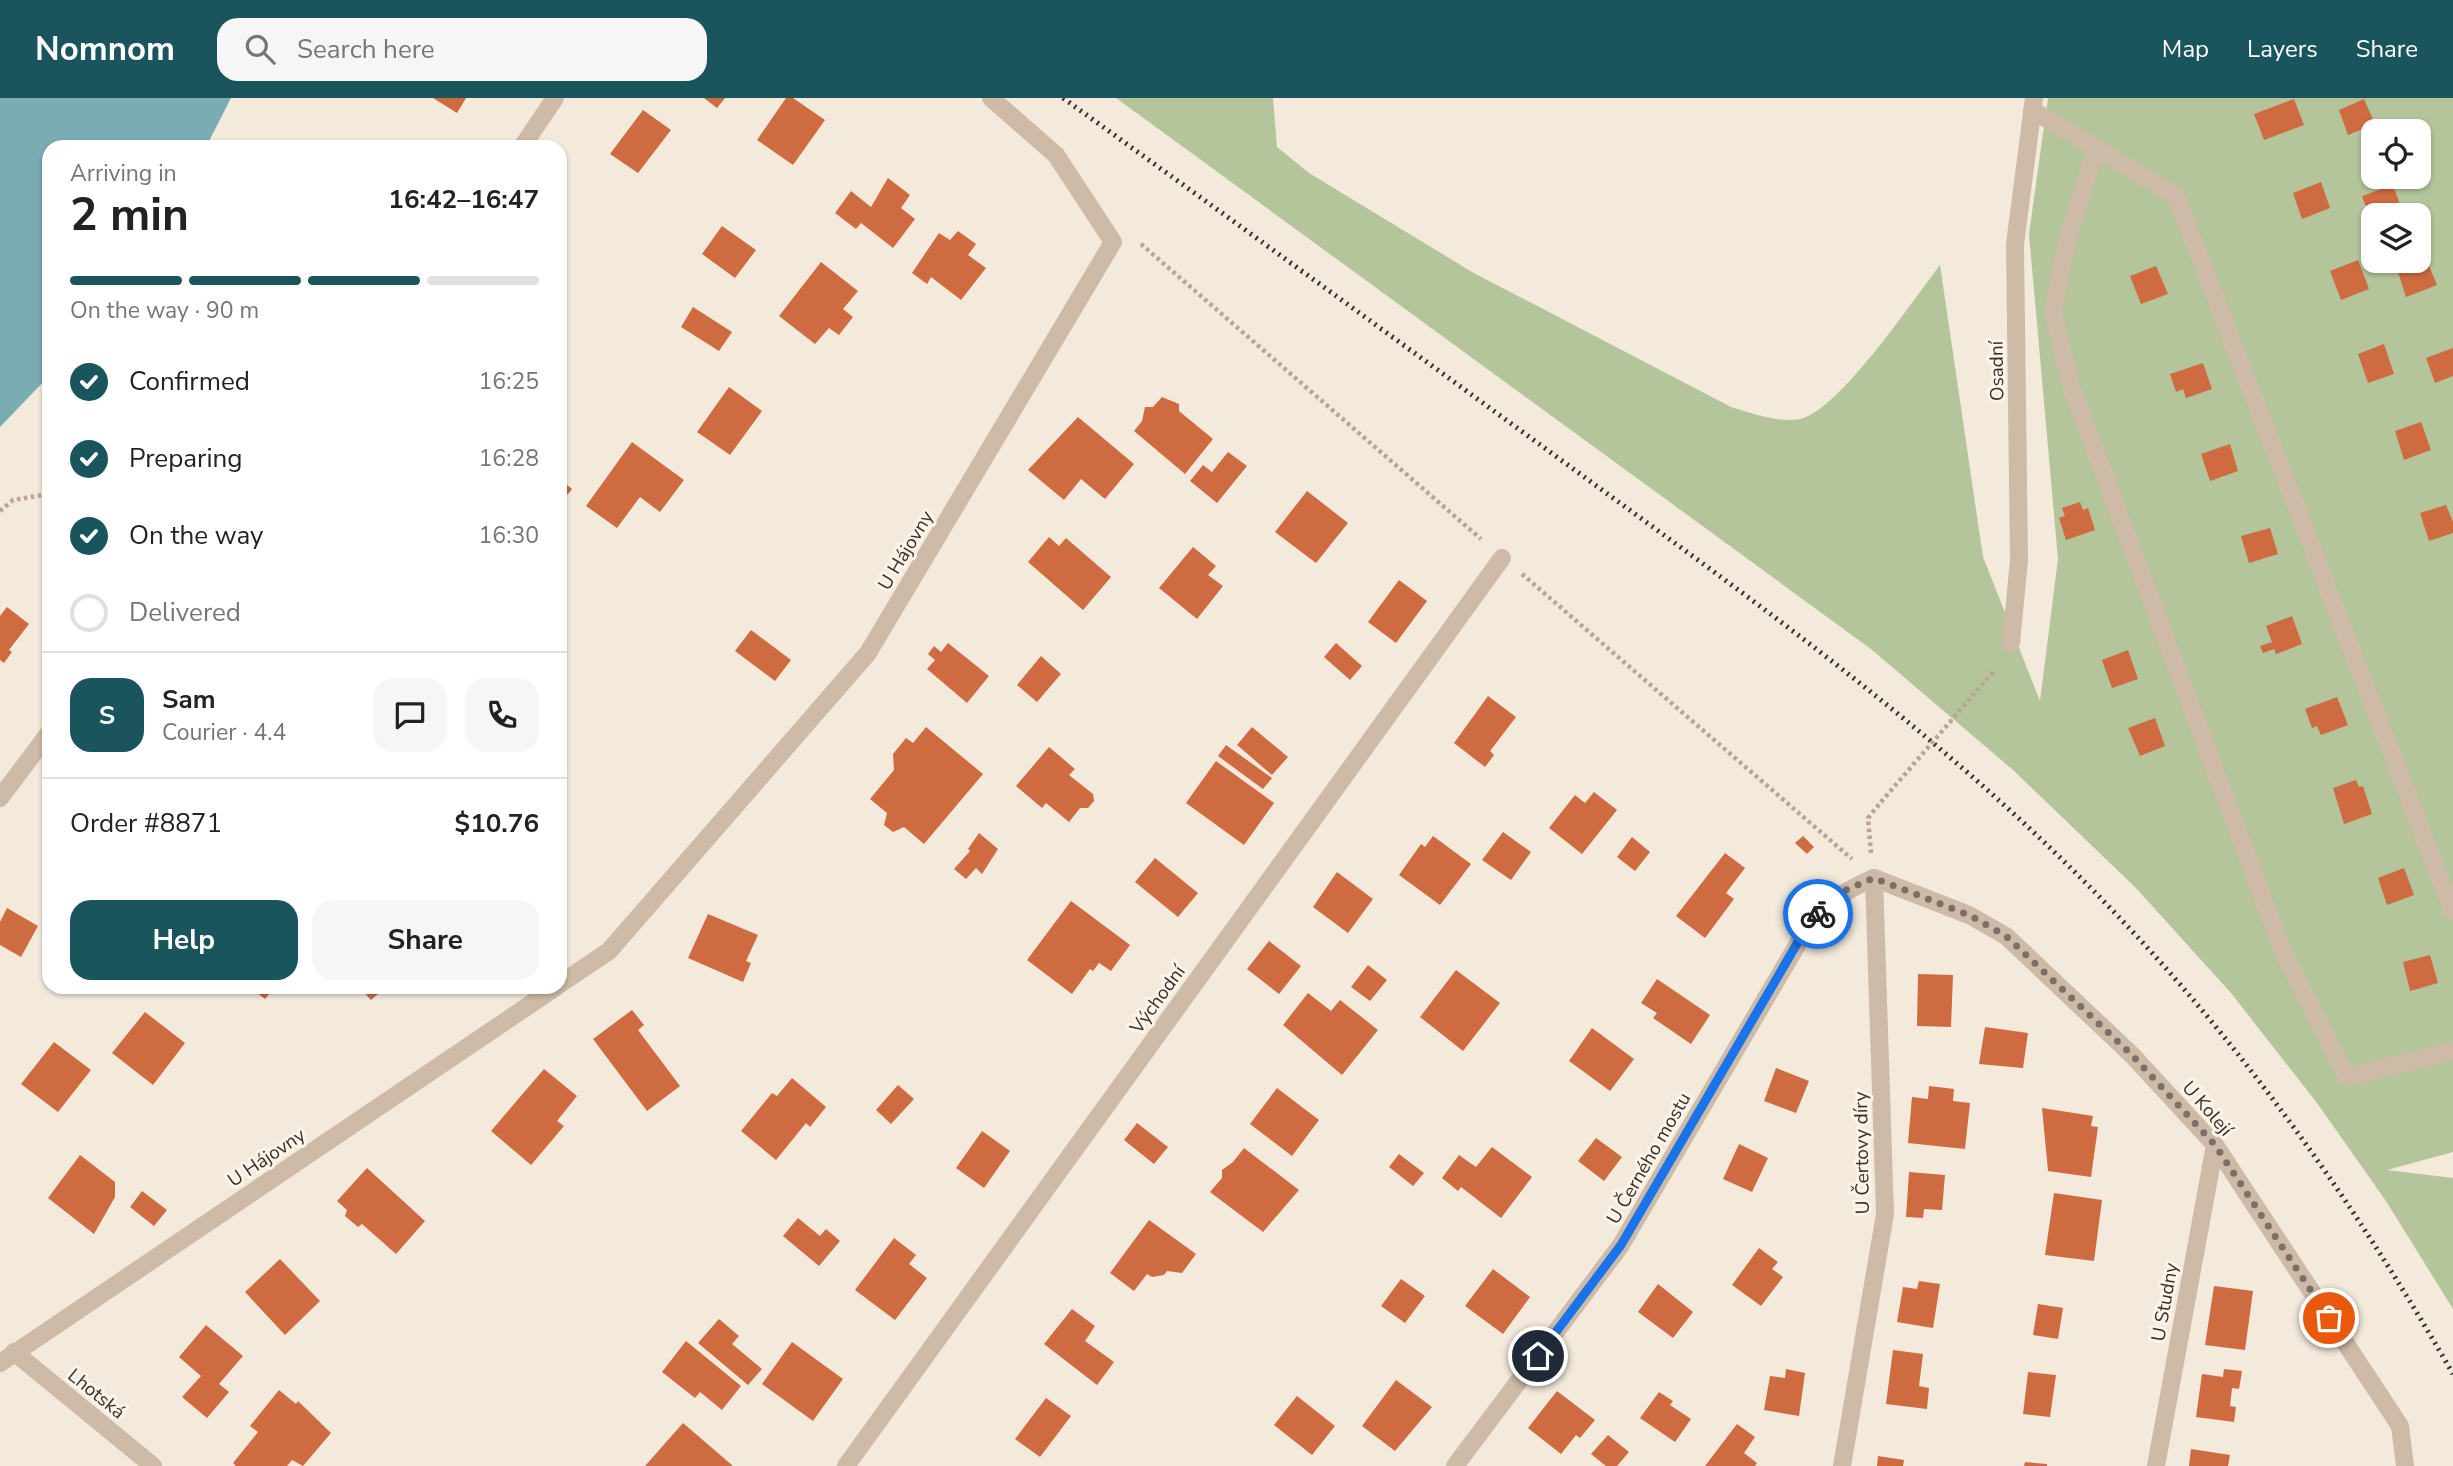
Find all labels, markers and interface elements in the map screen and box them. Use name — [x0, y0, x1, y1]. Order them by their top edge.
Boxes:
search box — [217, 18, 707, 81]
text: Nomnom — [35, 27, 175, 72]
icon: search — [241, 30, 279, 68]
text: Search here — [297, 32, 435, 67]
text: Map — [2162, 33, 2209, 65]
text: Layers — [2247, 33, 2318, 65]
text: Share — [2356, 33, 2418, 65]
map controls — [2361, 119, 2431, 273]
button: locate — [2361, 119, 2431, 189]
text: Arriving in — [70, 158, 177, 189]
text: 16:42–16:47 — [388, 182, 539, 217]
text: 2 min — [70, 183, 189, 246]
button: layers — [2361, 203, 2431, 273]
text: On the way · 90 m — [70, 295, 259, 326]
street label: Osadní — [1983, 339, 2011, 401]
icon: check — [70, 363, 108, 401]
text: Confirmed — [129, 364, 250, 399]
text: 16:25 — [479, 366, 539, 397]
icon: check — [70, 440, 108, 478]
text: Preparing — [129, 441, 242, 476]
text: 16:28 — [479, 443, 539, 474]
street label: U Hájovny — [872, 506, 940, 595]
icon: check — [70, 517, 108, 555]
text: On the way — [129, 518, 263, 553]
text: 16:30 — [479, 520, 539, 551]
text: Delivered — [129, 595, 241, 630]
button: chat — [373, 678, 447, 752]
button: phone — [465, 678, 539, 752]
text: Sam — [162, 682, 215, 717]
text: S — [99, 698, 115, 733]
text: Courier · 4.4 — [162, 717, 286, 748]
text: Order #8871 — [70, 806, 222, 841]
text: $10.76 — [455, 806, 539, 841]
courier — [1783, 879, 1853, 949]
icon: bike — [1799, 895, 1837, 933]
button: Help — [70, 900, 298, 980]
button: Share — [312, 900, 539, 980]
street label: Východní — [1124, 959, 1192, 1040]
street label: U Kolejí — [2176, 1075, 2240, 1143]
street label: U Černého mostu — [1601, 1088, 1697, 1229]
street label: U Čertovy díry — [1848, 1091, 1876, 1215]
street label: U Hájovny — [223, 1122, 311, 1193]
street label: U Studny — [2145, 1261, 2185, 1343]
pin — [2299, 1288, 2359, 1348]
icon: bag — [2310, 1299, 2348, 1337]
pin — [1508, 1326, 1568, 1386]
icon: home — [1519, 1337, 1557, 1375]
street label: Lhotská — [62, 1363, 131, 1425]

